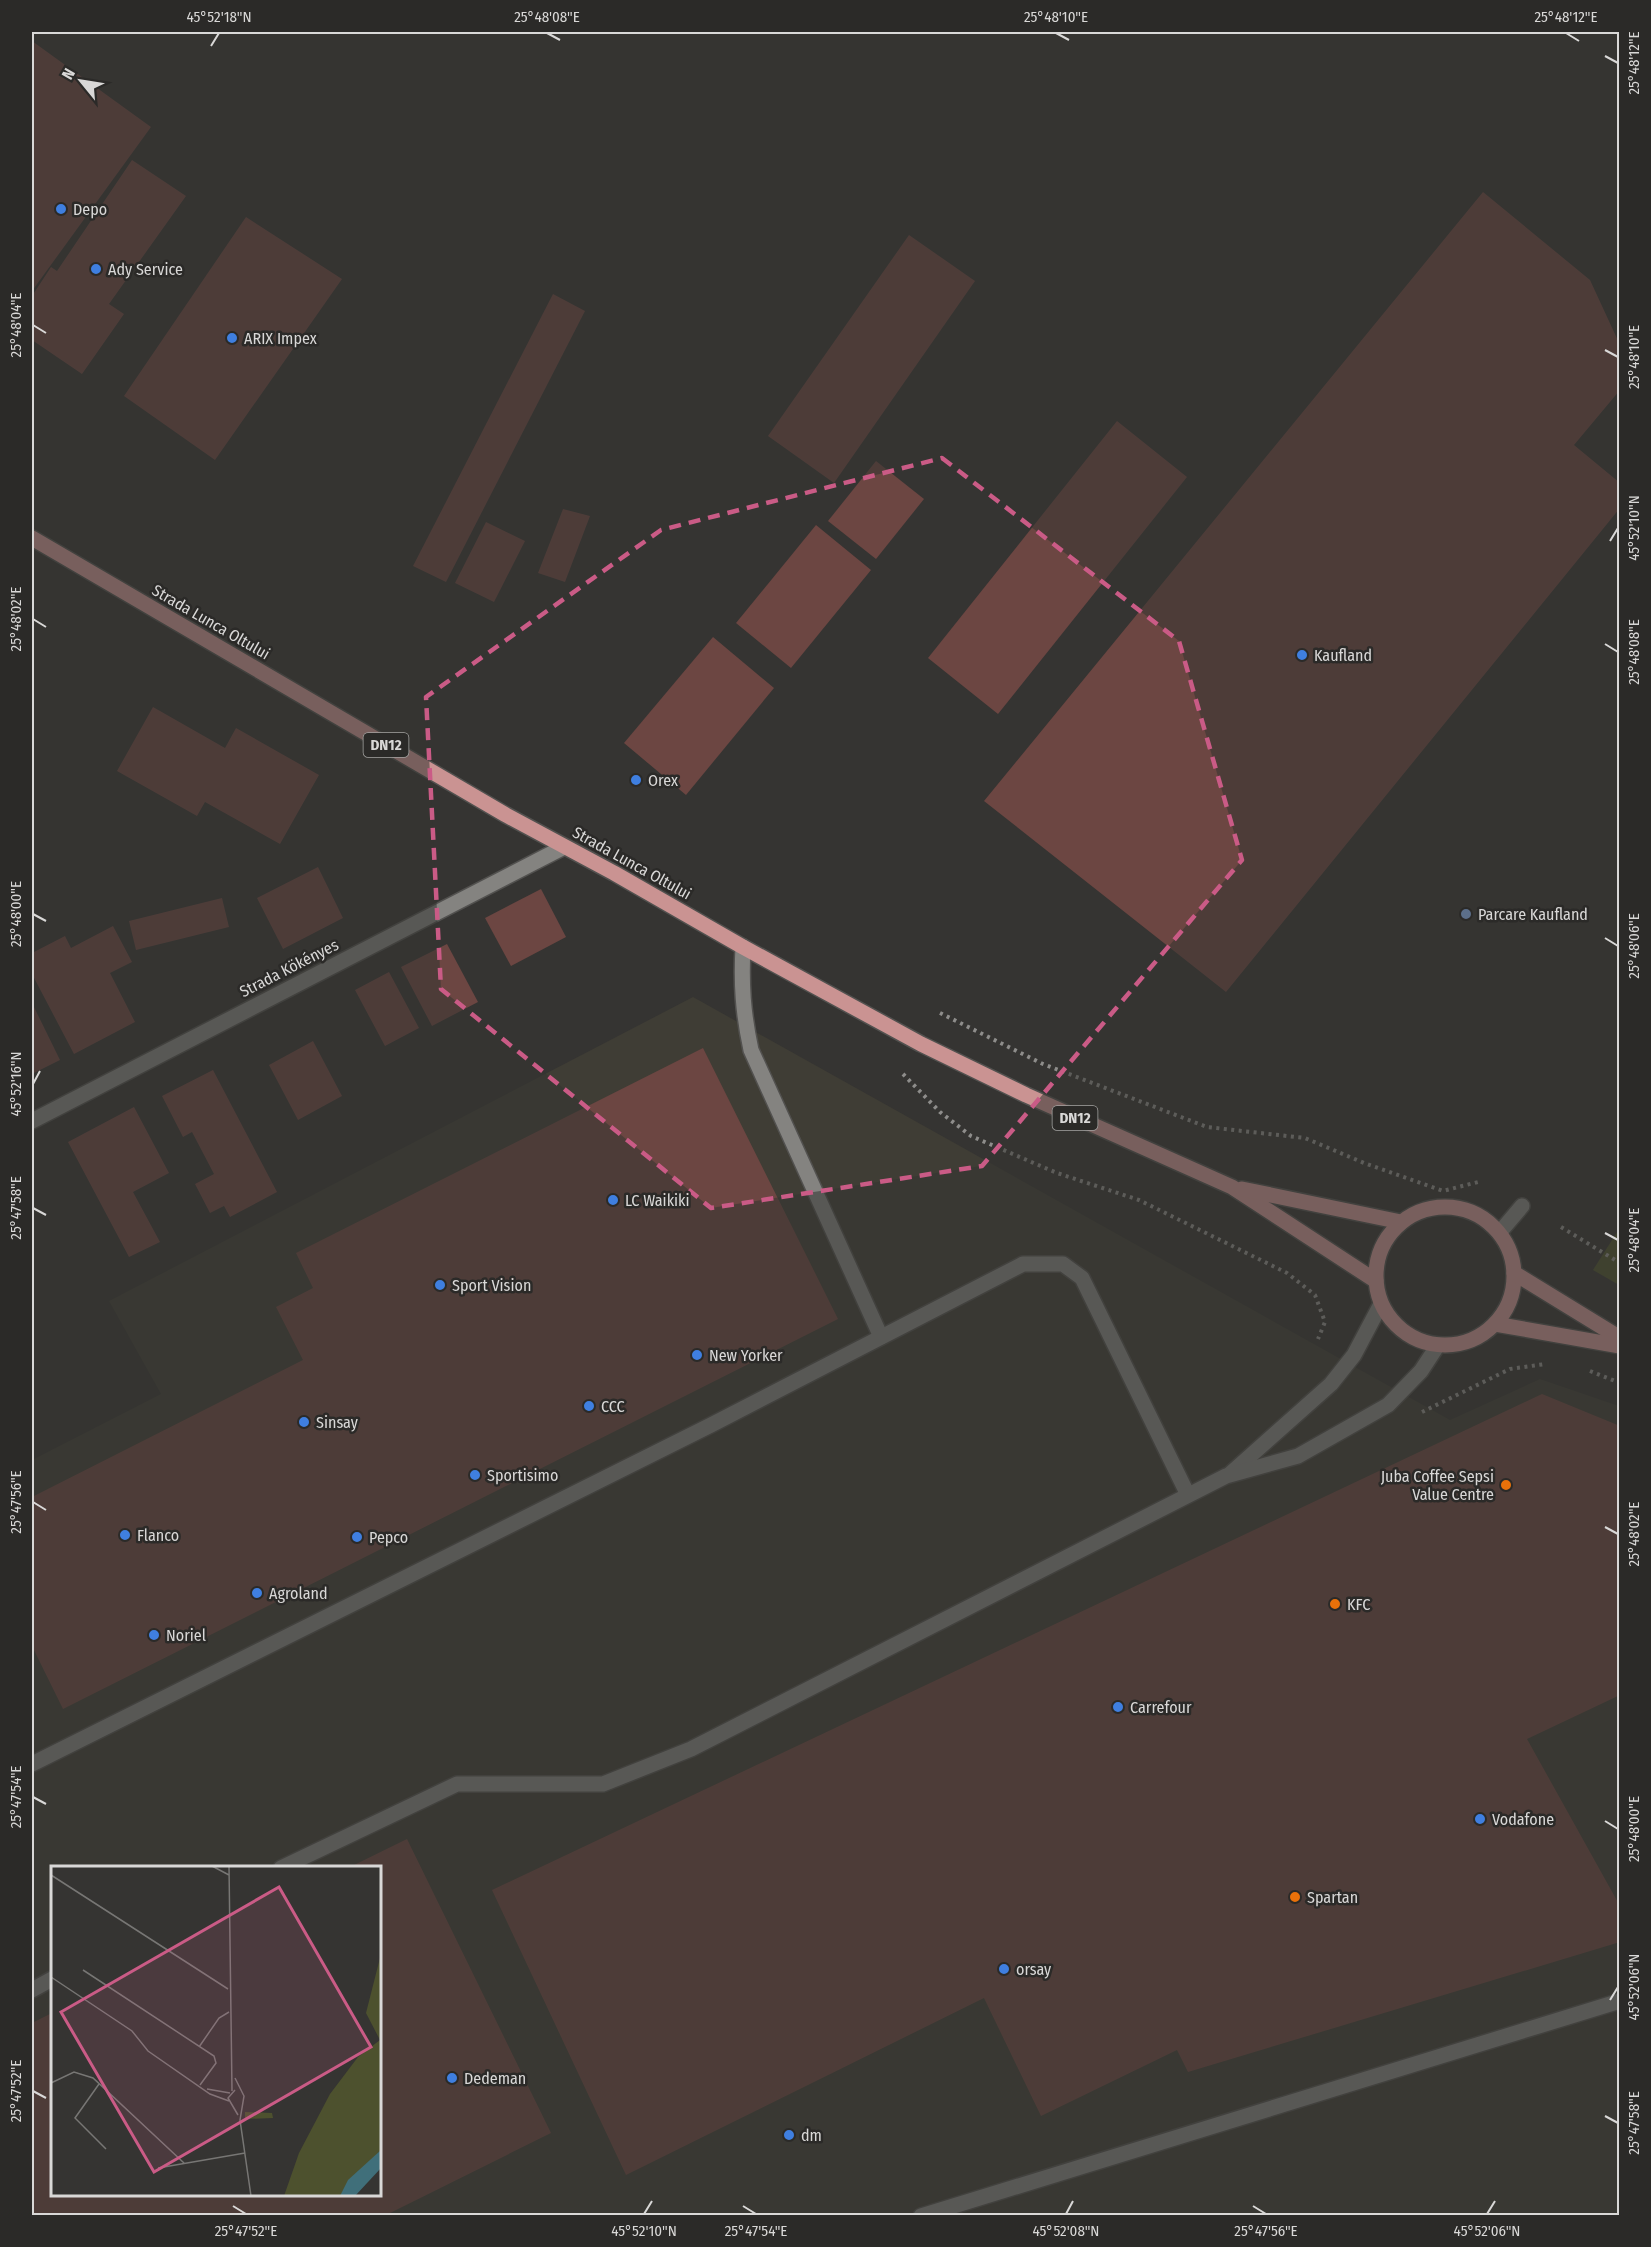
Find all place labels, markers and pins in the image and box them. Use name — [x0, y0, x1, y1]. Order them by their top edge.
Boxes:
place label: Depo — [73, 200, 107, 219]
marker: Depo — [54, 202, 68, 216]
place label: Ady Service — [108, 260, 183, 279]
marker: Ady Service — [89, 262, 103, 276]
place label: ARIX Impex — [244, 329, 317, 348]
marker: ARIX Impex — [225, 331, 239, 345]
place label: Kaufland — [1314, 646, 1372, 665]
marker: Kaufland — [1295, 648, 1309, 662]
place label: Orex — [648, 771, 678, 790]
marker: Orex — [629, 773, 643, 787]
place label: Parcare Kaufland — [1478, 905, 1588, 924]
marker: Parcare Kaufland — [1459, 907, 1473, 921]
place label: LC Waikiki — [625, 1191, 690, 1210]
marker: LC Waikiki — [606, 1193, 620, 1207]
place label: Sport Vision — [452, 1276, 531, 1295]
marker: Sport Vision — [433, 1278, 447, 1292]
place label: New Yorker — [709, 1346, 783, 1365]
marker: New Yorker — [690, 1348, 704, 1362]
place label: CCC — [601, 1397, 625, 1416]
marker: CCC — [582, 1399, 596, 1413]
place label: Sinsay — [316, 1413, 359, 1432]
marker: Sinsay — [297, 1415, 311, 1429]
place label: Sportisimo — [487, 1466, 558, 1485]
place label: Juba Coffee Sepsi Value Centre — [1381, 1467, 1494, 1504]
marker: Sportisimo — [468, 1468, 482, 1482]
marker: Juba Coffee Sepsi Value Centre — [1499, 1478, 1513, 1492]
place label: Flanco — [137, 1526, 179, 1545]
marker: Flanco — [118, 1528, 132, 1542]
place label: Pepco — [369, 1528, 408, 1547]
marker: Pepco — [350, 1530, 364, 1544]
place label: Agroland — [269, 1584, 327, 1603]
marker: Agroland — [250, 1586, 264, 1600]
place label: KFC — [1347, 1595, 1370, 1614]
marker: KFC — [1328, 1597, 1342, 1611]
place label: Noriel — [166, 1626, 206, 1645]
marker: Noriel — [147, 1628, 161, 1642]
place label: Carrefour — [1130, 1698, 1192, 1717]
marker: Carrefour — [1111, 1700, 1125, 1714]
place label: Vodafone — [1492, 1810, 1554, 1829]
marker: Vodafone — [1473, 1812, 1487, 1826]
place label: Spartan — [1307, 1888, 1358, 1907]
marker: Spartan — [1288, 1890, 1302, 1904]
place label: orsay — [1016, 1960, 1052, 1979]
marker: orsay — [997, 1962, 1011, 1976]
place label: Dedeman — [464, 2069, 526, 2088]
marker: Dedeman — [445, 2071, 459, 2085]
place label: dm — [801, 2126, 822, 2145]
marker: dm — [782, 2128, 796, 2142]

